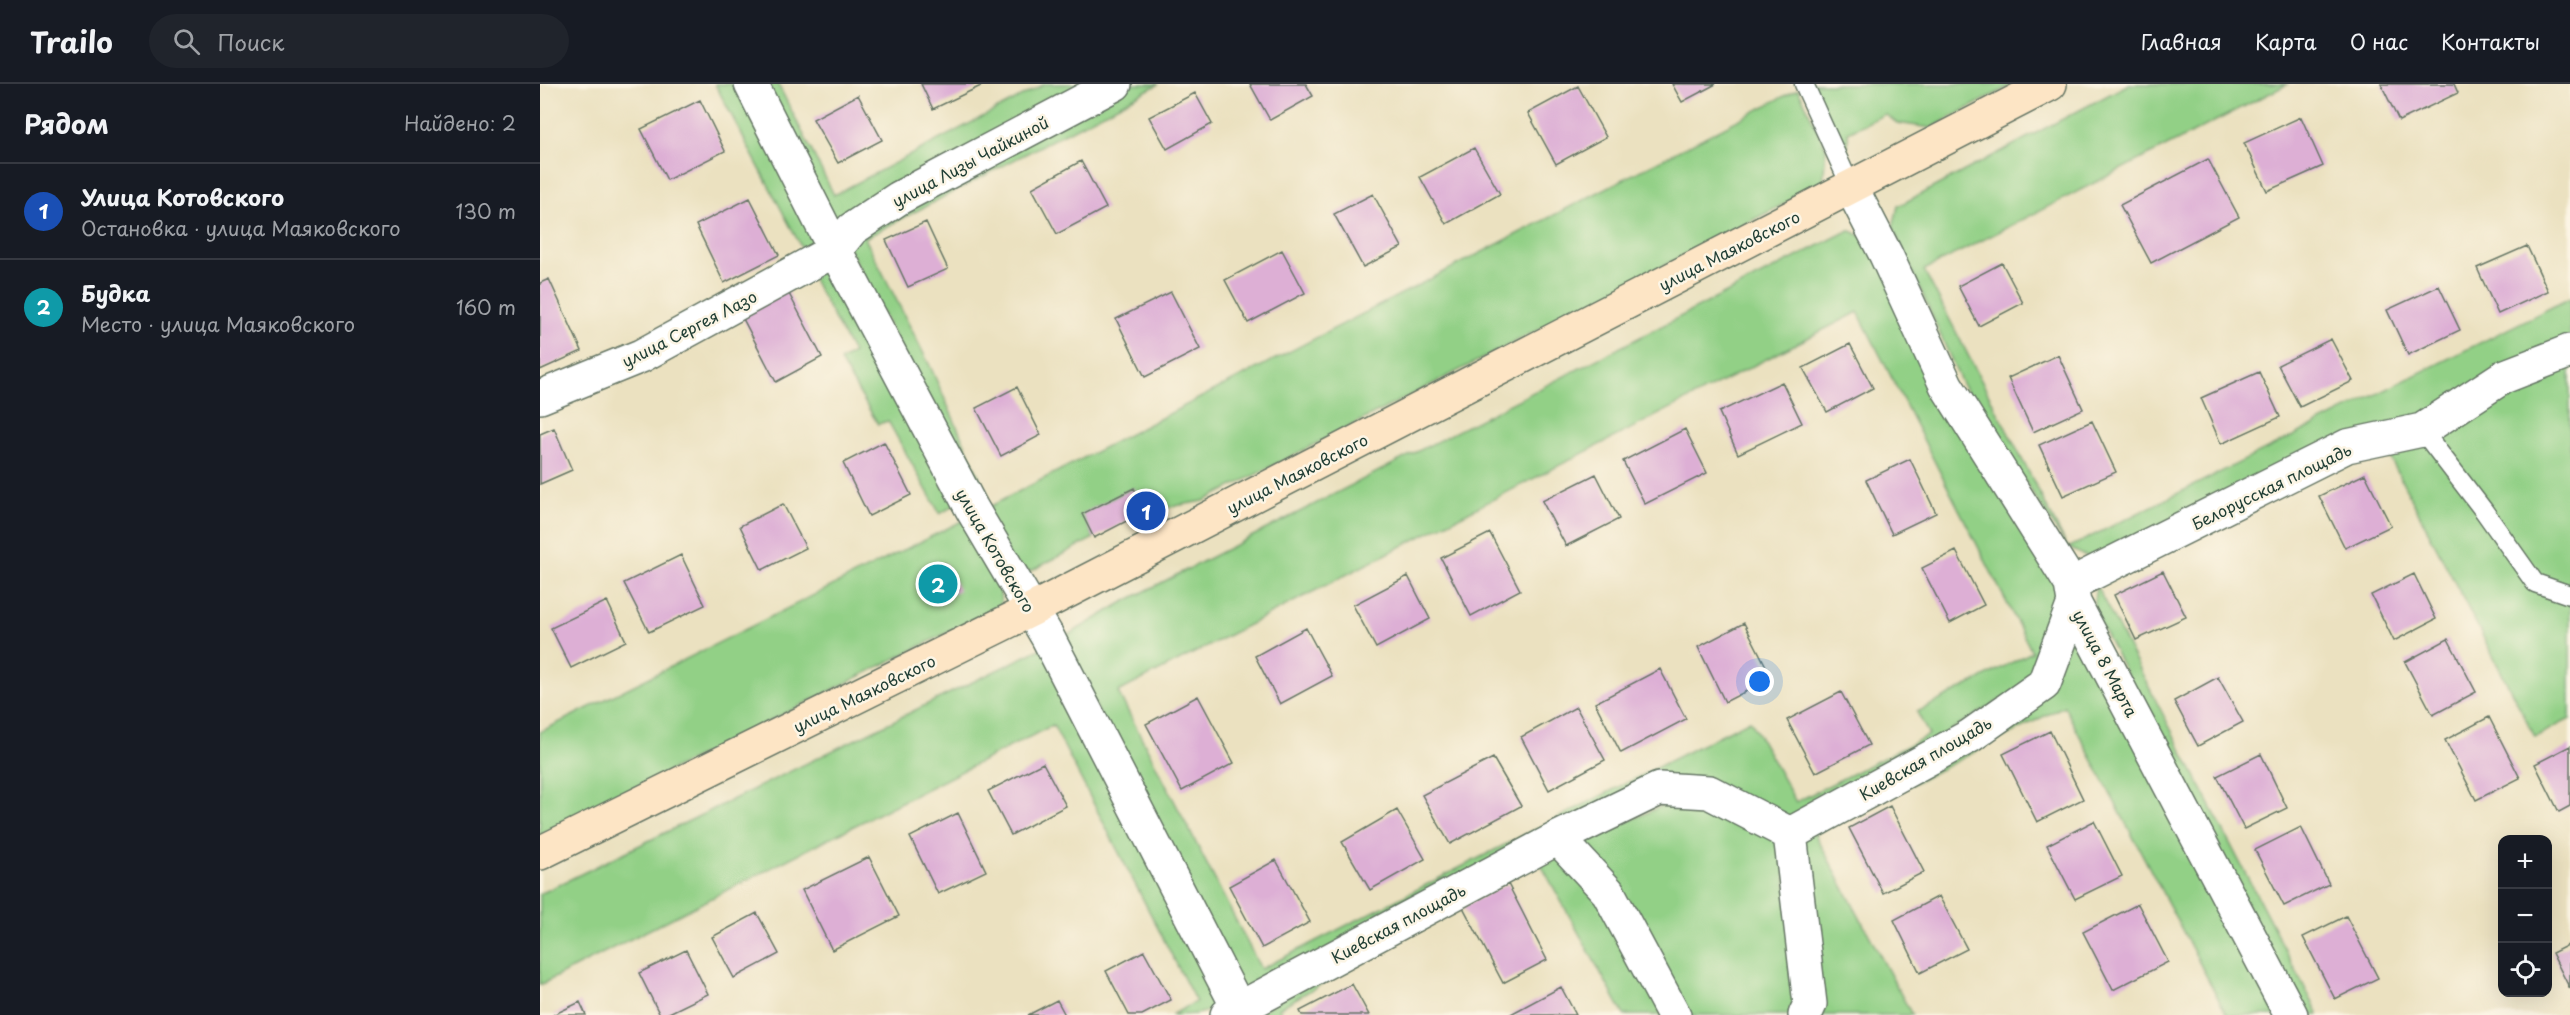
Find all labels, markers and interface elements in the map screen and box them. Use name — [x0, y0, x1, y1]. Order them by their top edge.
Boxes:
search box — [149, 14, 569, 68]
text: Trailo — [30, 20, 113, 63]
icon: search — [170, 25, 203, 58]
text: Поиск — [218, 25, 284, 58]
text: Главная — [2141, 25, 2222, 57]
text: Карта — [2255, 25, 2317, 57]
text: О нас — [2350, 25, 2408, 57]
text: Контакты — [2441, 25, 2540, 57]
text: Рядом — [24, 104, 109, 143]
text: Найдено: 2 — [404, 108, 516, 138]
street label: улица Лизы Чайкиной — [887, 110, 1053, 212]
text: Улица Котовского — [81, 180, 284, 213]
text: 1 — [39, 196, 48, 226]
text: 130 m — [456, 196, 516, 226]
street label: улица Маяковского — [1654, 204, 1804, 296]
text: Остановка · улица Маяковского — [81, 213, 401, 243]
text: Будка — [81, 276, 150, 309]
street label: улица Сергея Лазо — [617, 283, 761, 373]
text: 2 — [36, 292, 51, 322]
text: 160 m — [456, 292, 516, 322]
text: Место · улица Маяковского — [81, 309, 355, 339]
street label: улица Маяковского — [1222, 427, 1372, 519]
street label: Белорусская площадь — [2187, 437, 2355, 535]
street label: улица Котовского — [951, 483, 1041, 617]
pin: 1 — [1126, 488, 1166, 534]
pin: 2 — [918, 562, 958, 606]
street label: улица 8 Марта — [2068, 605, 2145, 721]
street label: улица Маяковского — [789, 648, 939, 738]
your location — [1745, 667, 1774, 696]
street label: Киевская площадь — [1854, 710, 1996, 806]
map controls — [2498, 835, 2552, 997]
button: + — [2498, 835, 2552, 889]
street label: Киевская площадь — [1327, 877, 1469, 969]
button: − — [2498, 889, 2552, 943]
button: locate — [2498, 943, 2552, 997]

